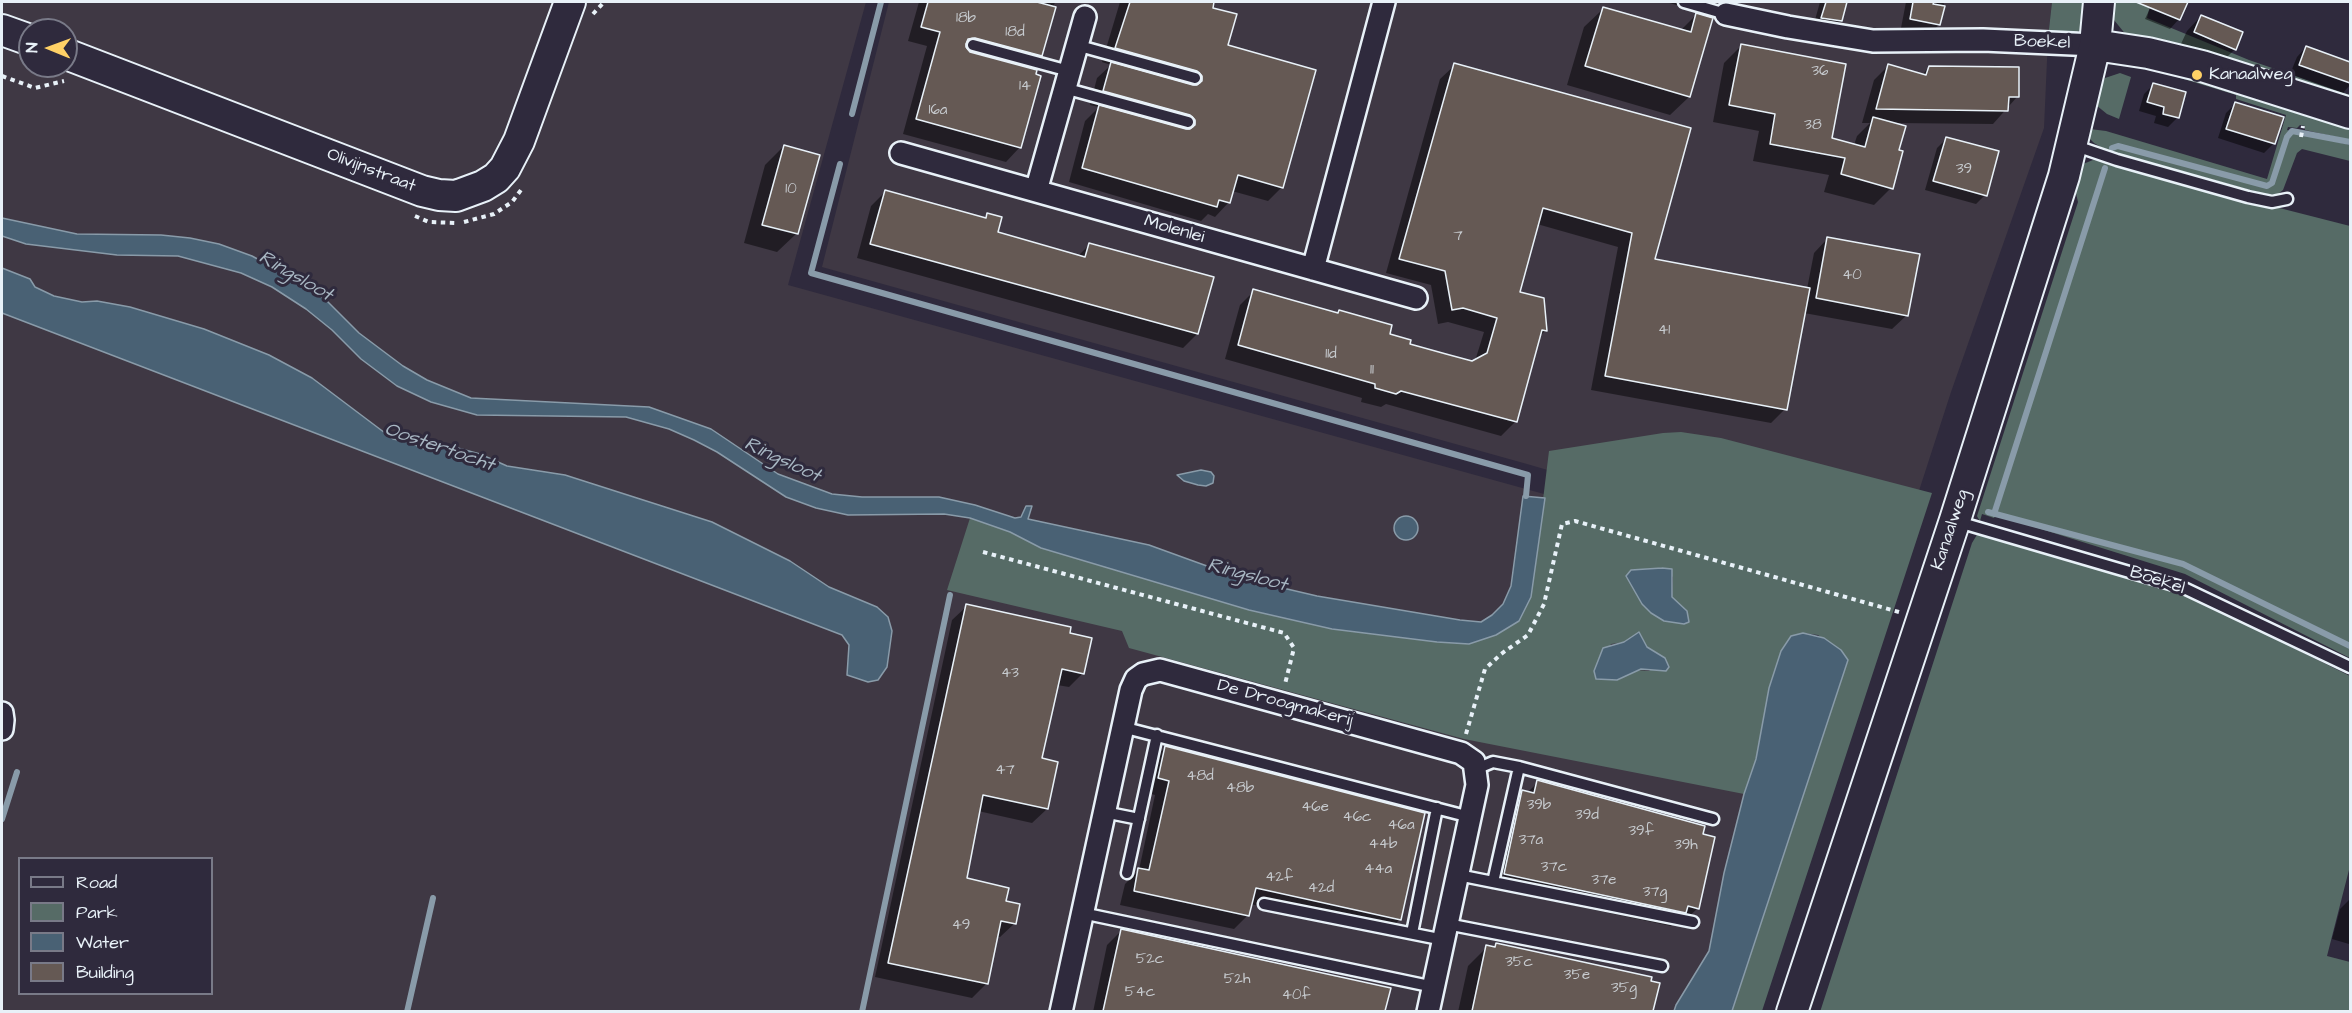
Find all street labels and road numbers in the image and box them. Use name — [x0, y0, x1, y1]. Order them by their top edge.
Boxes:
street label: Boekel — [2013, 31, 2071, 55]
street label: Olivijnstraat — [323, 144, 419, 198]
street label: Molenlei — [1141, 211, 1207, 249]
street label: Kanaalweg — [1928, 487, 1974, 573]
street label: Boekel — [2127, 562, 2187, 600]
street label: De Droogmakerij — [1215, 676, 1355, 732]

